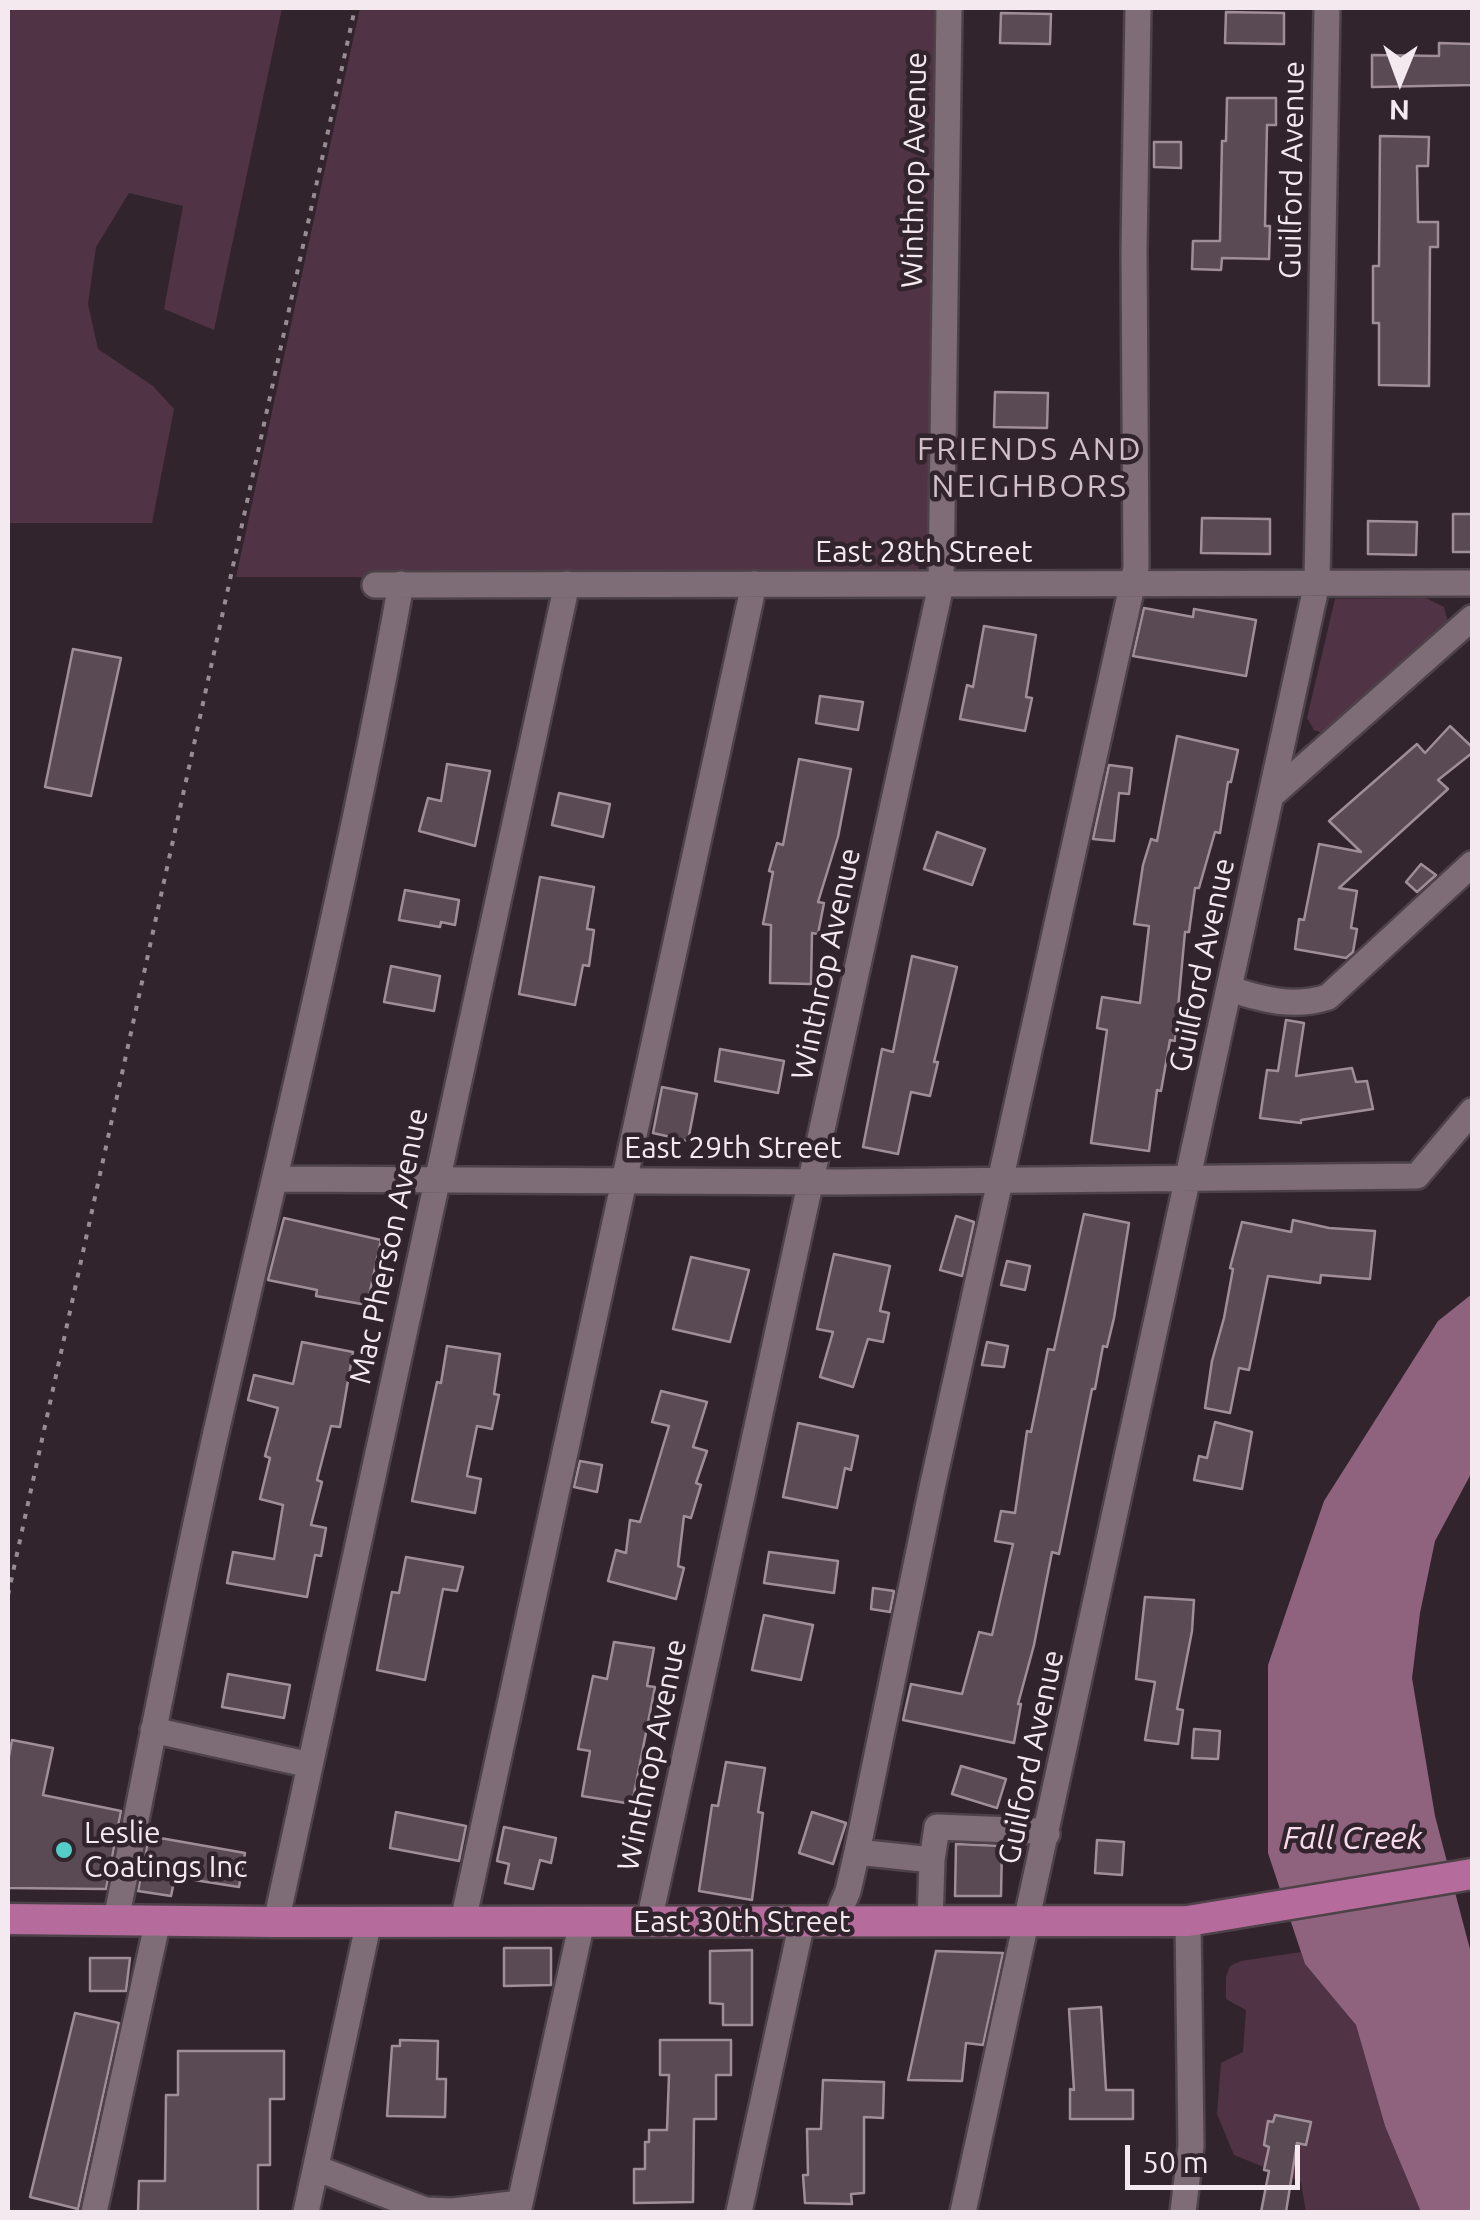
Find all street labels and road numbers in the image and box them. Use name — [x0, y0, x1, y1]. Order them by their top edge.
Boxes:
street label: Winthrop Avenue — [894, 52, 934, 288]
street label: Guilford Avenue — [1272, 61, 1312, 279]
street label: East 28th Street — [815, 534, 1033, 570]
street label: Winthrop Avenue — [784, 845, 868, 1083]
street label: Guilford Avenue — [1162, 855, 1242, 1075]
street label: Mac Pherson Avenue — [342, 1105, 436, 1387]
street label: East 29th Street — [624, 1130, 842, 1166]
street label: Winthrop Avenue — [610, 1636, 694, 1874]
street label: Guilford Avenue — [991, 1647, 1071, 1867]
street label: East 30th Street — [633, 1904, 851, 1940]

